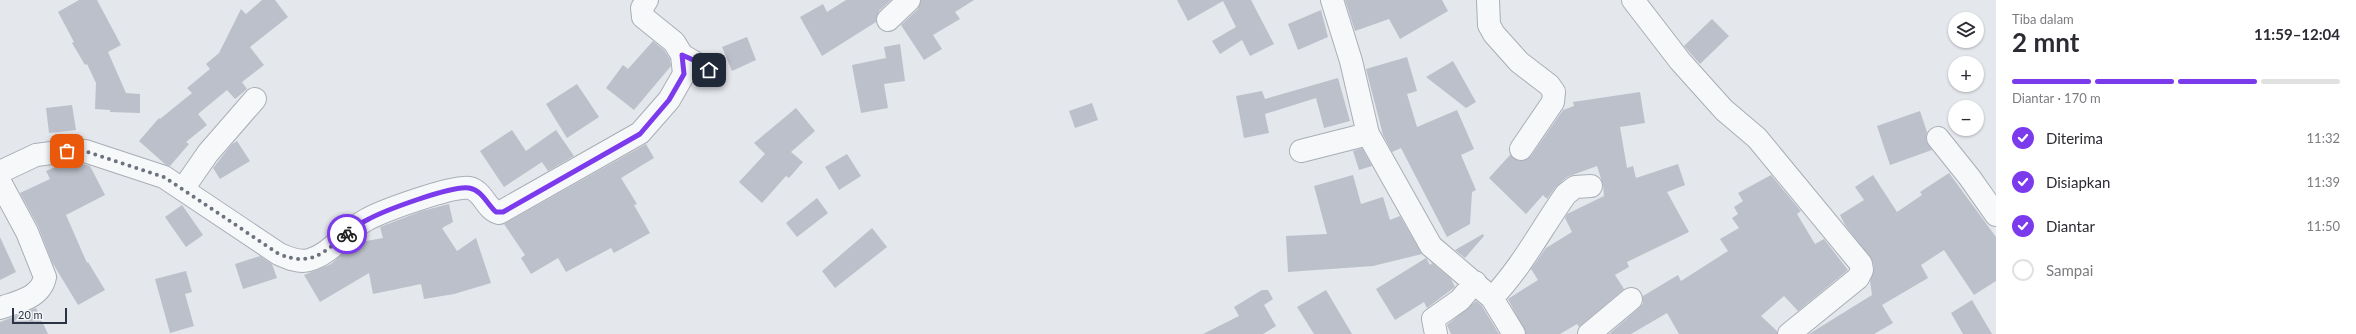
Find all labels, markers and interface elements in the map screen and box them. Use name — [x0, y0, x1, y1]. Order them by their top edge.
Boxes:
text: Tiba dalam — [2012, 11, 2074, 27]
map controls — [1948, 12, 1984, 136]
button: layers — [1948, 12, 1984, 48]
text: 11:59–12:04 — [2254, 25, 2340, 43]
text: 2 mnt — [2012, 26, 2079, 58]
pin — [692, 53, 726, 87]
button: + — [1948, 56, 1984, 92]
icon: home — [698, 59, 720, 81]
text: Diantar · 170 m — [2012, 90, 2101, 106]
button: − — [1948, 100, 1984, 136]
icon: check — [2012, 127, 2034, 149]
text: Diterima — [2046, 129, 2103, 147]
text: 11:32 — [2307, 130, 2340, 146]
pin — [50, 134, 84, 168]
icon: bag — [56, 140, 78, 162]
icon: check — [2012, 171, 2034, 193]
text: Disiapkan — [2046, 173, 2110, 191]
text: 11:39 — [2307, 174, 2340, 190]
courier — [327, 214, 367, 254]
icon: check — [2012, 215, 2034, 237]
text: Diantar — [2046, 217, 2095, 235]
text: 11:50 — [2307, 218, 2340, 234]
icon: bike — [336, 223, 358, 245]
text: Sampai — [2046, 261, 2093, 279]
scale bar — [12, 306, 67, 325]
text: 20 m — [18, 308, 43, 321]

